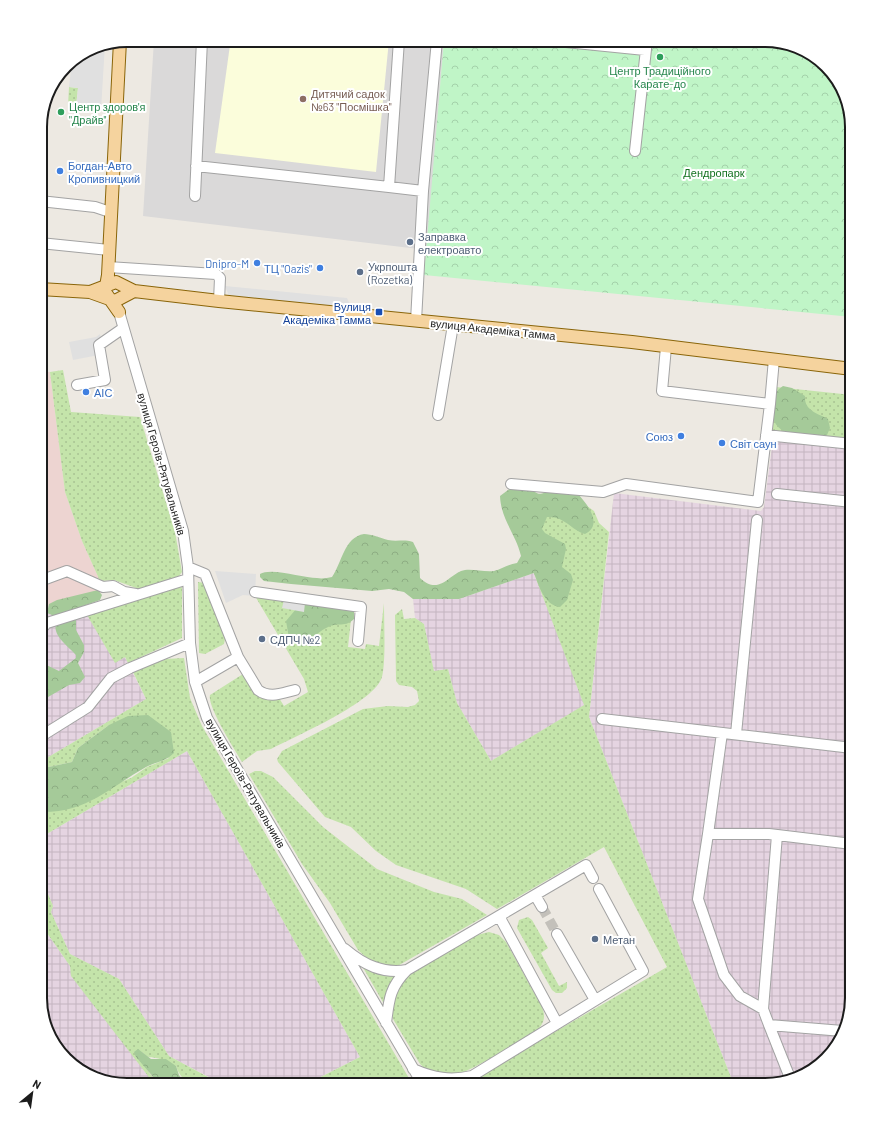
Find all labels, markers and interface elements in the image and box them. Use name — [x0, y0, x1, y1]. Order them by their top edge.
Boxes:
marker: Центр Традиційного Карате-до — [655, 52, 665, 62]
place label: Центр Традиційного Карате-до — [609, 64, 711, 90]
place label: Дитячий садок №63 "Посмішка" — [311, 87, 392, 113]
marker: Дитячий садок №63 "Посмішка" — [298, 94, 308, 104]
place label: Центр здоров'я "Драйв" — [69, 100, 146, 126]
marker: Центр здоров'я "Драйв" — [56, 107, 66, 117]
place label: Богдан-Авто Кропивницкий — [68, 159, 140, 185]
marker: Богдан-Авто Кропивницкий — [55, 166, 65, 176]
park label: Дендропарк — [683, 166, 745, 179]
place label: Заправка електроавто — [418, 230, 481, 256]
marker: Заправка електроавто — [405, 237, 415, 247]
place label: Dnipro-M — [205, 257, 249, 270]
marker: Dnipro-M — [252, 258, 262, 268]
place label: Укрпошта (Rozetka) — [367, 260, 418, 286]
place label: ТЦ "Oazis" — [264, 262, 312, 275]
marker: ТЦ "Oazis" — [315, 263, 325, 273]
marker: Укрпошта (Rozetka) — [355, 267, 365, 277]
place label: Вулиця Академіка Тамма — [283, 300, 372, 326]
marker: Вулиця Академіка Тамма — [374, 307, 384, 317]
street label: вулиця Академіка Тамма — [430, 316, 557, 342]
place label: АІС — [94, 386, 112, 399]
marker: АІС — [81, 387, 91, 397]
street label: вулиця Героїв-Рятувальників — [135, 391, 189, 537]
place label: Союз — [646, 430, 673, 443]
marker: Союз — [676, 431, 686, 441]
place label: Світ саун — [730, 437, 777, 450]
marker: Світ саун — [717, 438, 727, 448]
place label: СДПЧ №2 — [270, 633, 320, 646]
marker: СДПЧ №2 — [257, 634, 267, 644]
street label: вулиця Героїв-Рятувальників — [203, 716, 289, 850]
place label: Метан — [603, 933, 635, 946]
marker: Метан — [590, 934, 600, 944]
north arrow — [12, 1073, 52, 1113]
text: N — [31, 1076, 43, 1091]

